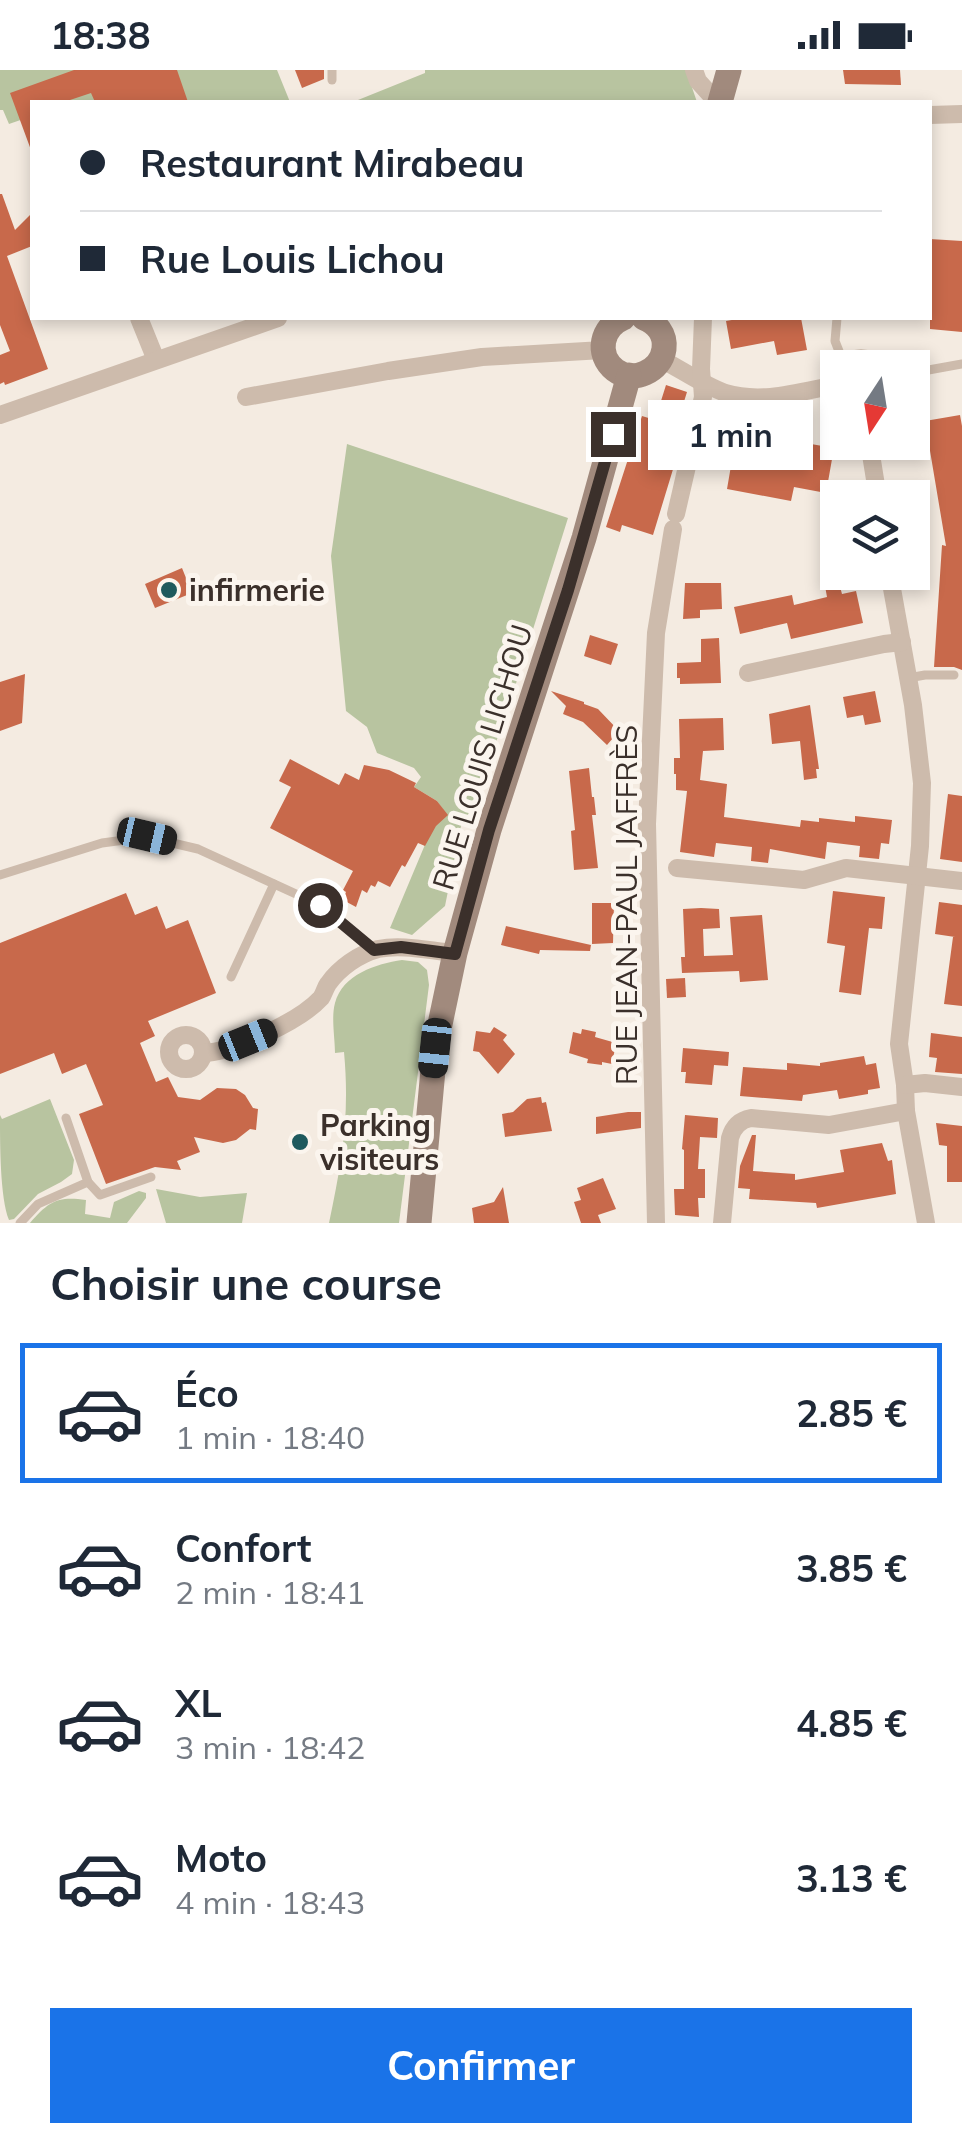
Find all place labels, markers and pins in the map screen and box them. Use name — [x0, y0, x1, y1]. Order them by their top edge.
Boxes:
place label: infirmerie — [189, 571, 325, 609]
marker: infirmerie — [158, 579, 180, 601]
place label: Parking visiteurs — [319, 1106, 439, 1178]
marker: Parking visiteurs — [289, 1131, 311, 1153]

